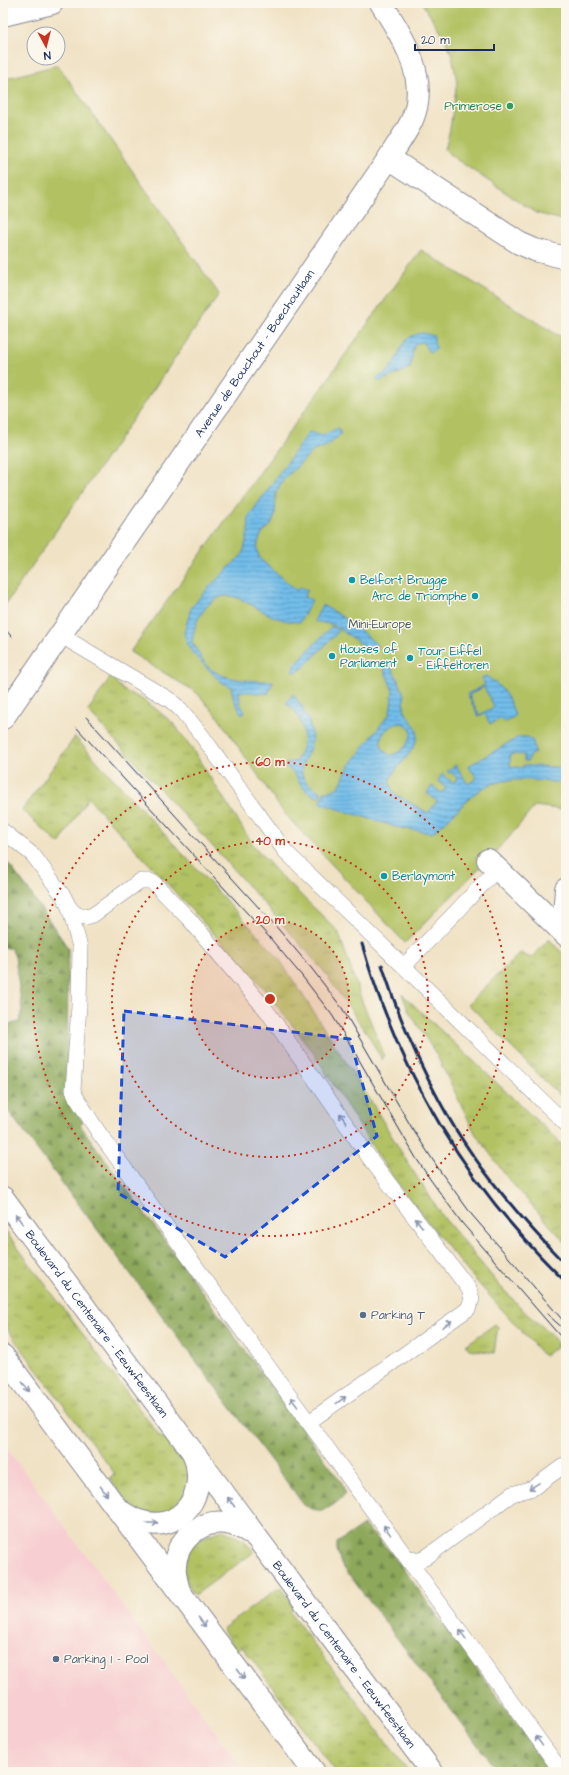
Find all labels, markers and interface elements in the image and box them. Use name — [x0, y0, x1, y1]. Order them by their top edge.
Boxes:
north arrow — [26, 26, 66, 66]
scale bar — [415, 26, 494, 52]
text: 20 m — [421, 32, 450, 49]
text: N — [43, 48, 51, 63]
place label: Primerose — [444, 98, 503, 115]
marker: Primerose — [505, 101, 515, 111]
street label: Avenue de Bouchout - Boechoutlaan — [191, 266, 318, 441]
place label: Belfort Brugge — [360, 572, 448, 590]
marker: Belfort Brugge — [347, 575, 357, 585]
place label: Arc de Triomphe — [372, 588, 468, 605]
marker: Arc de Triomphe — [470, 591, 480, 601]
park label: Mini-Europe — [348, 616, 412, 633]
place label: Houses of Parliament — [340, 641, 398, 672]
place label: Tour Eiffel - Eiffeltoren — [418, 643, 489, 674]
marker: Houses of Parliament — [327, 651, 337, 661]
marker: Tour Eiffel - Eiffeltoren — [405, 653, 415, 663]
text: 60 m — [255, 754, 285, 771]
text: 40 m — [255, 833, 286, 850]
place label: Berlaymont — [392, 868, 455, 886]
marker: Berlaymont — [379, 871, 389, 881]
text: 20 m — [255, 912, 285, 929]
centre of rings — [263, 992, 277, 1006]
one-way arrow — [339, 1113, 347, 1124]
one-way arrow — [15, 1213, 23, 1224]
one-way arrow — [414, 1218, 423, 1229]
street label: Boulevard du Centenaire - Eeuwfeestlaan — [21, 1227, 173, 1421]
place label: Parking T — [371, 1307, 426, 1325]
marker: Parking T — [358, 1310, 368, 1320]
one-way arrow — [441, 1320, 452, 1328]
one-way arrow — [22, 1382, 30, 1393]
one-way arrow — [290, 1396, 298, 1407]
one-way arrow — [335, 1396, 346, 1404]
one-way arrow — [529, 1482, 540, 1490]
one-way arrow — [100, 1486, 108, 1497]
one-way arrow — [227, 1497, 235, 1508]
one-way arrow — [146, 1519, 159, 1527]
one-way arrow — [383, 1524, 391, 1535]
street label: Boulevard du Centenaire - Eeuwfeestlaan — [269, 1557, 420, 1752]
one-way arrow — [198, 1617, 206, 1628]
one-way arrow — [459, 1630, 467, 1641]
place label: Parking 1 – Pool — [64, 1651, 149, 1669]
marker: Parking 1 – Pool — [51, 1654, 61, 1664]
one-way arrow — [236, 1669, 245, 1680]
one-way arrow — [535, 1735, 543, 1746]

